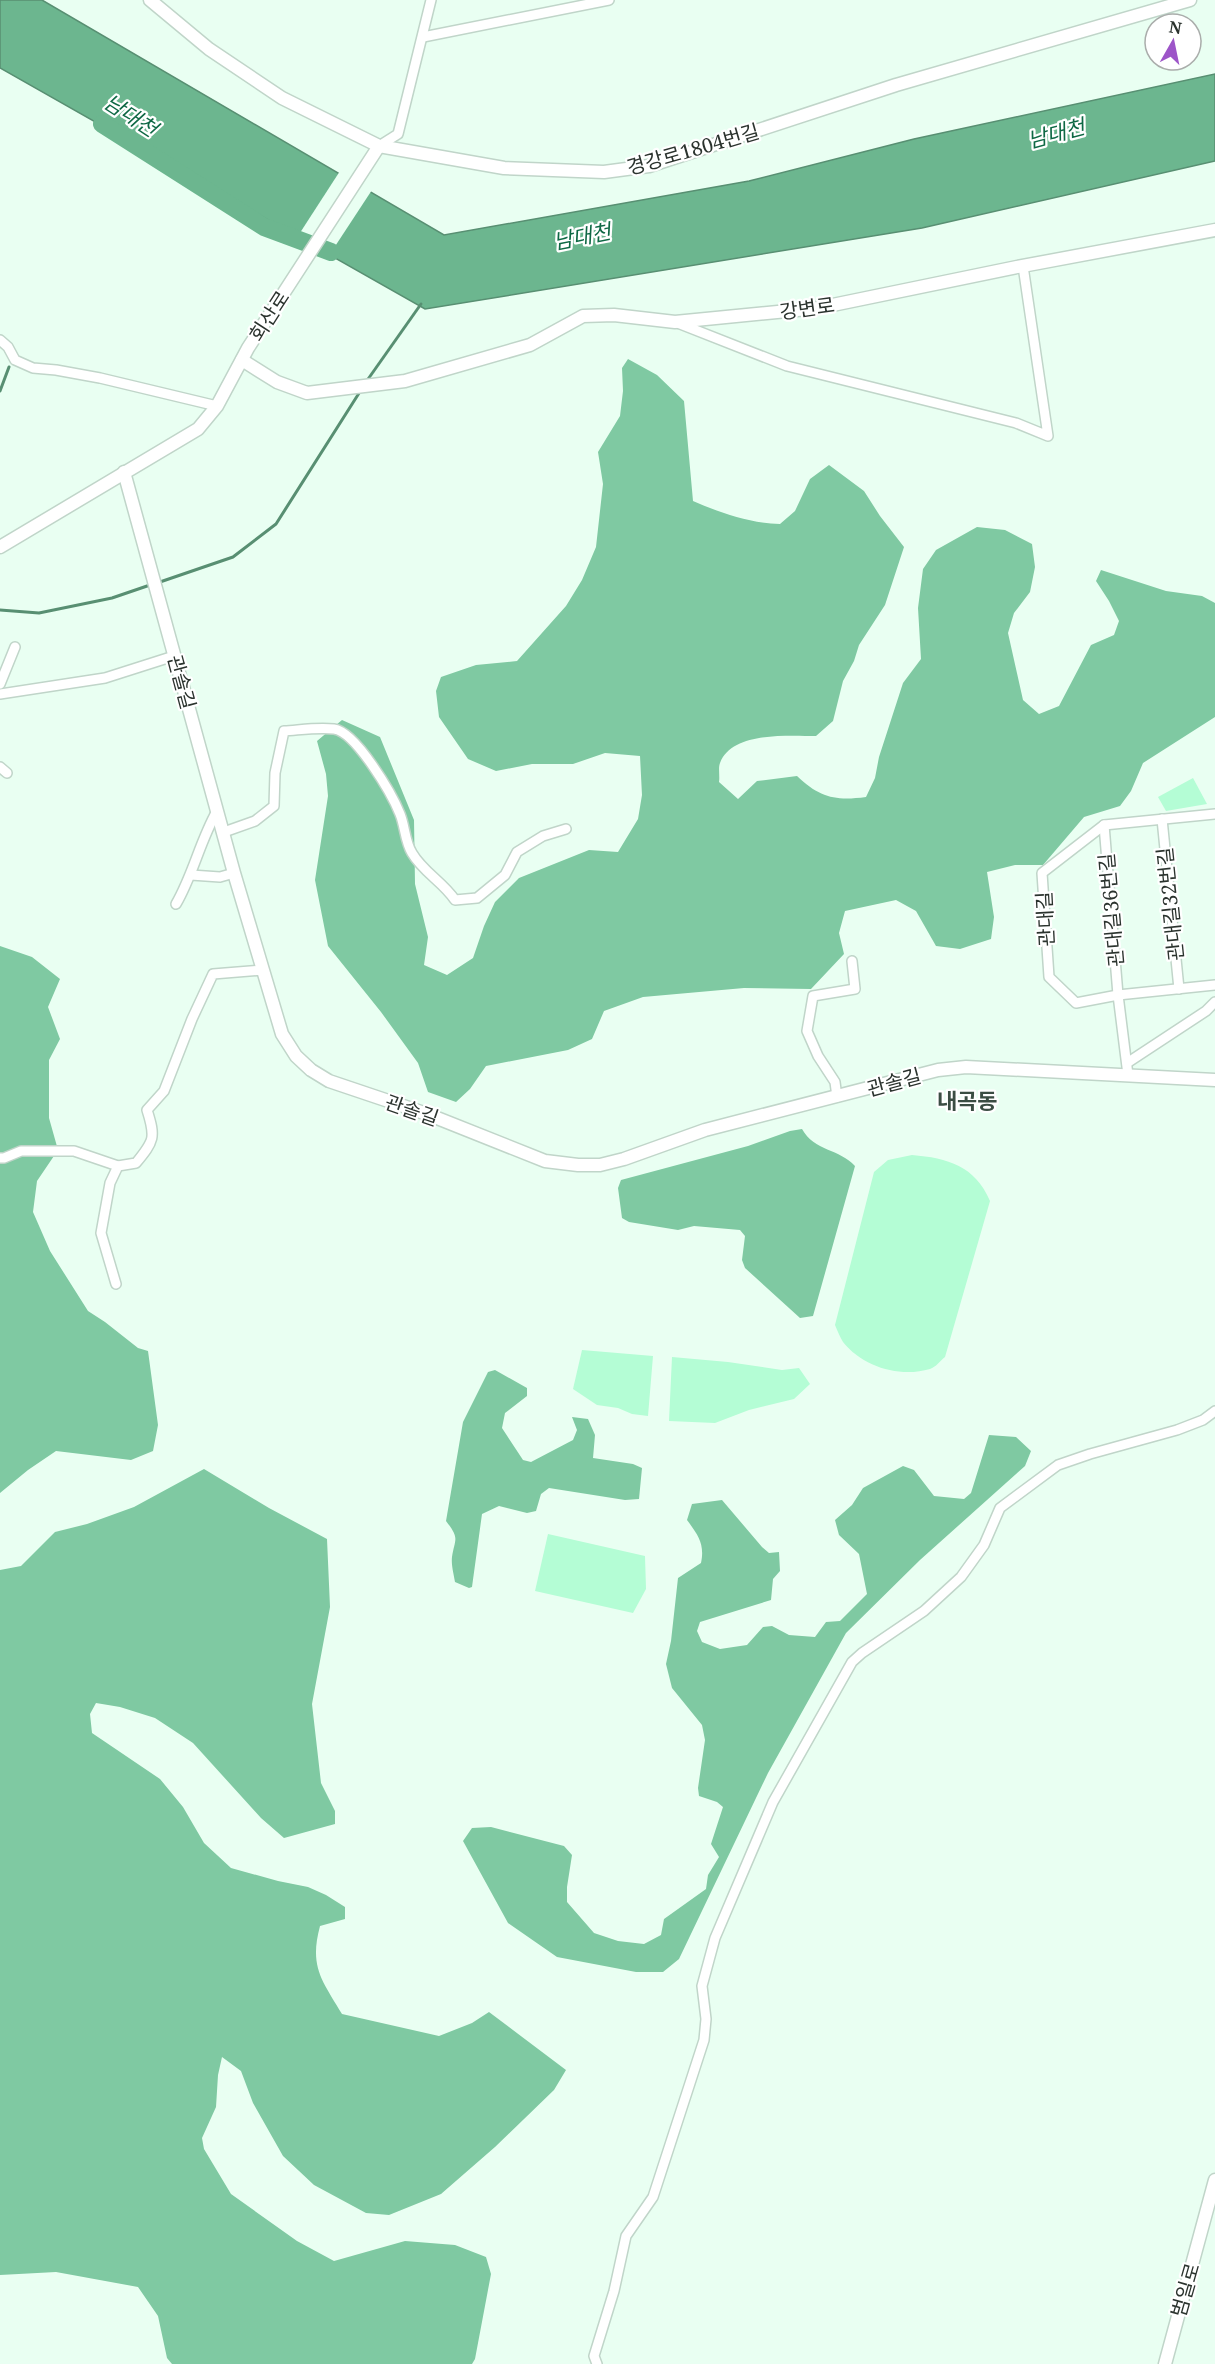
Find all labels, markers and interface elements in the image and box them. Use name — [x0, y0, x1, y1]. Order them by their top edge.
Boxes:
north arrow — [1143, 12, 1203, 72]
text: N — [1167, 15, 1184, 39]
water label: 남대천 — [99, 87, 165, 144]
water label: 남대천 — [1024, 111, 1090, 154]
street label: 경강로1804번길 — [624, 117, 762, 181]
water label: 남대천 — [551, 216, 616, 255]
street label: 회산로 — [243, 285, 295, 347]
street label: 강변로 — [778, 291, 836, 325]
street label: 관솔길 — [162, 652, 202, 712]
street label: 관대길32번길 — [1151, 846, 1189, 962]
street label: 관대길36번길 — [1093, 852, 1129, 968]
street label: 관대길 — [1030, 891, 1060, 947]
street label: 관솔길 — [864, 1062, 924, 1102]
district label: 내곡동 — [937, 1085, 997, 1115]
street label: 관솔길 — [382, 1088, 442, 1132]
street label: 범일로 — [1164, 2260, 1206, 2320]

